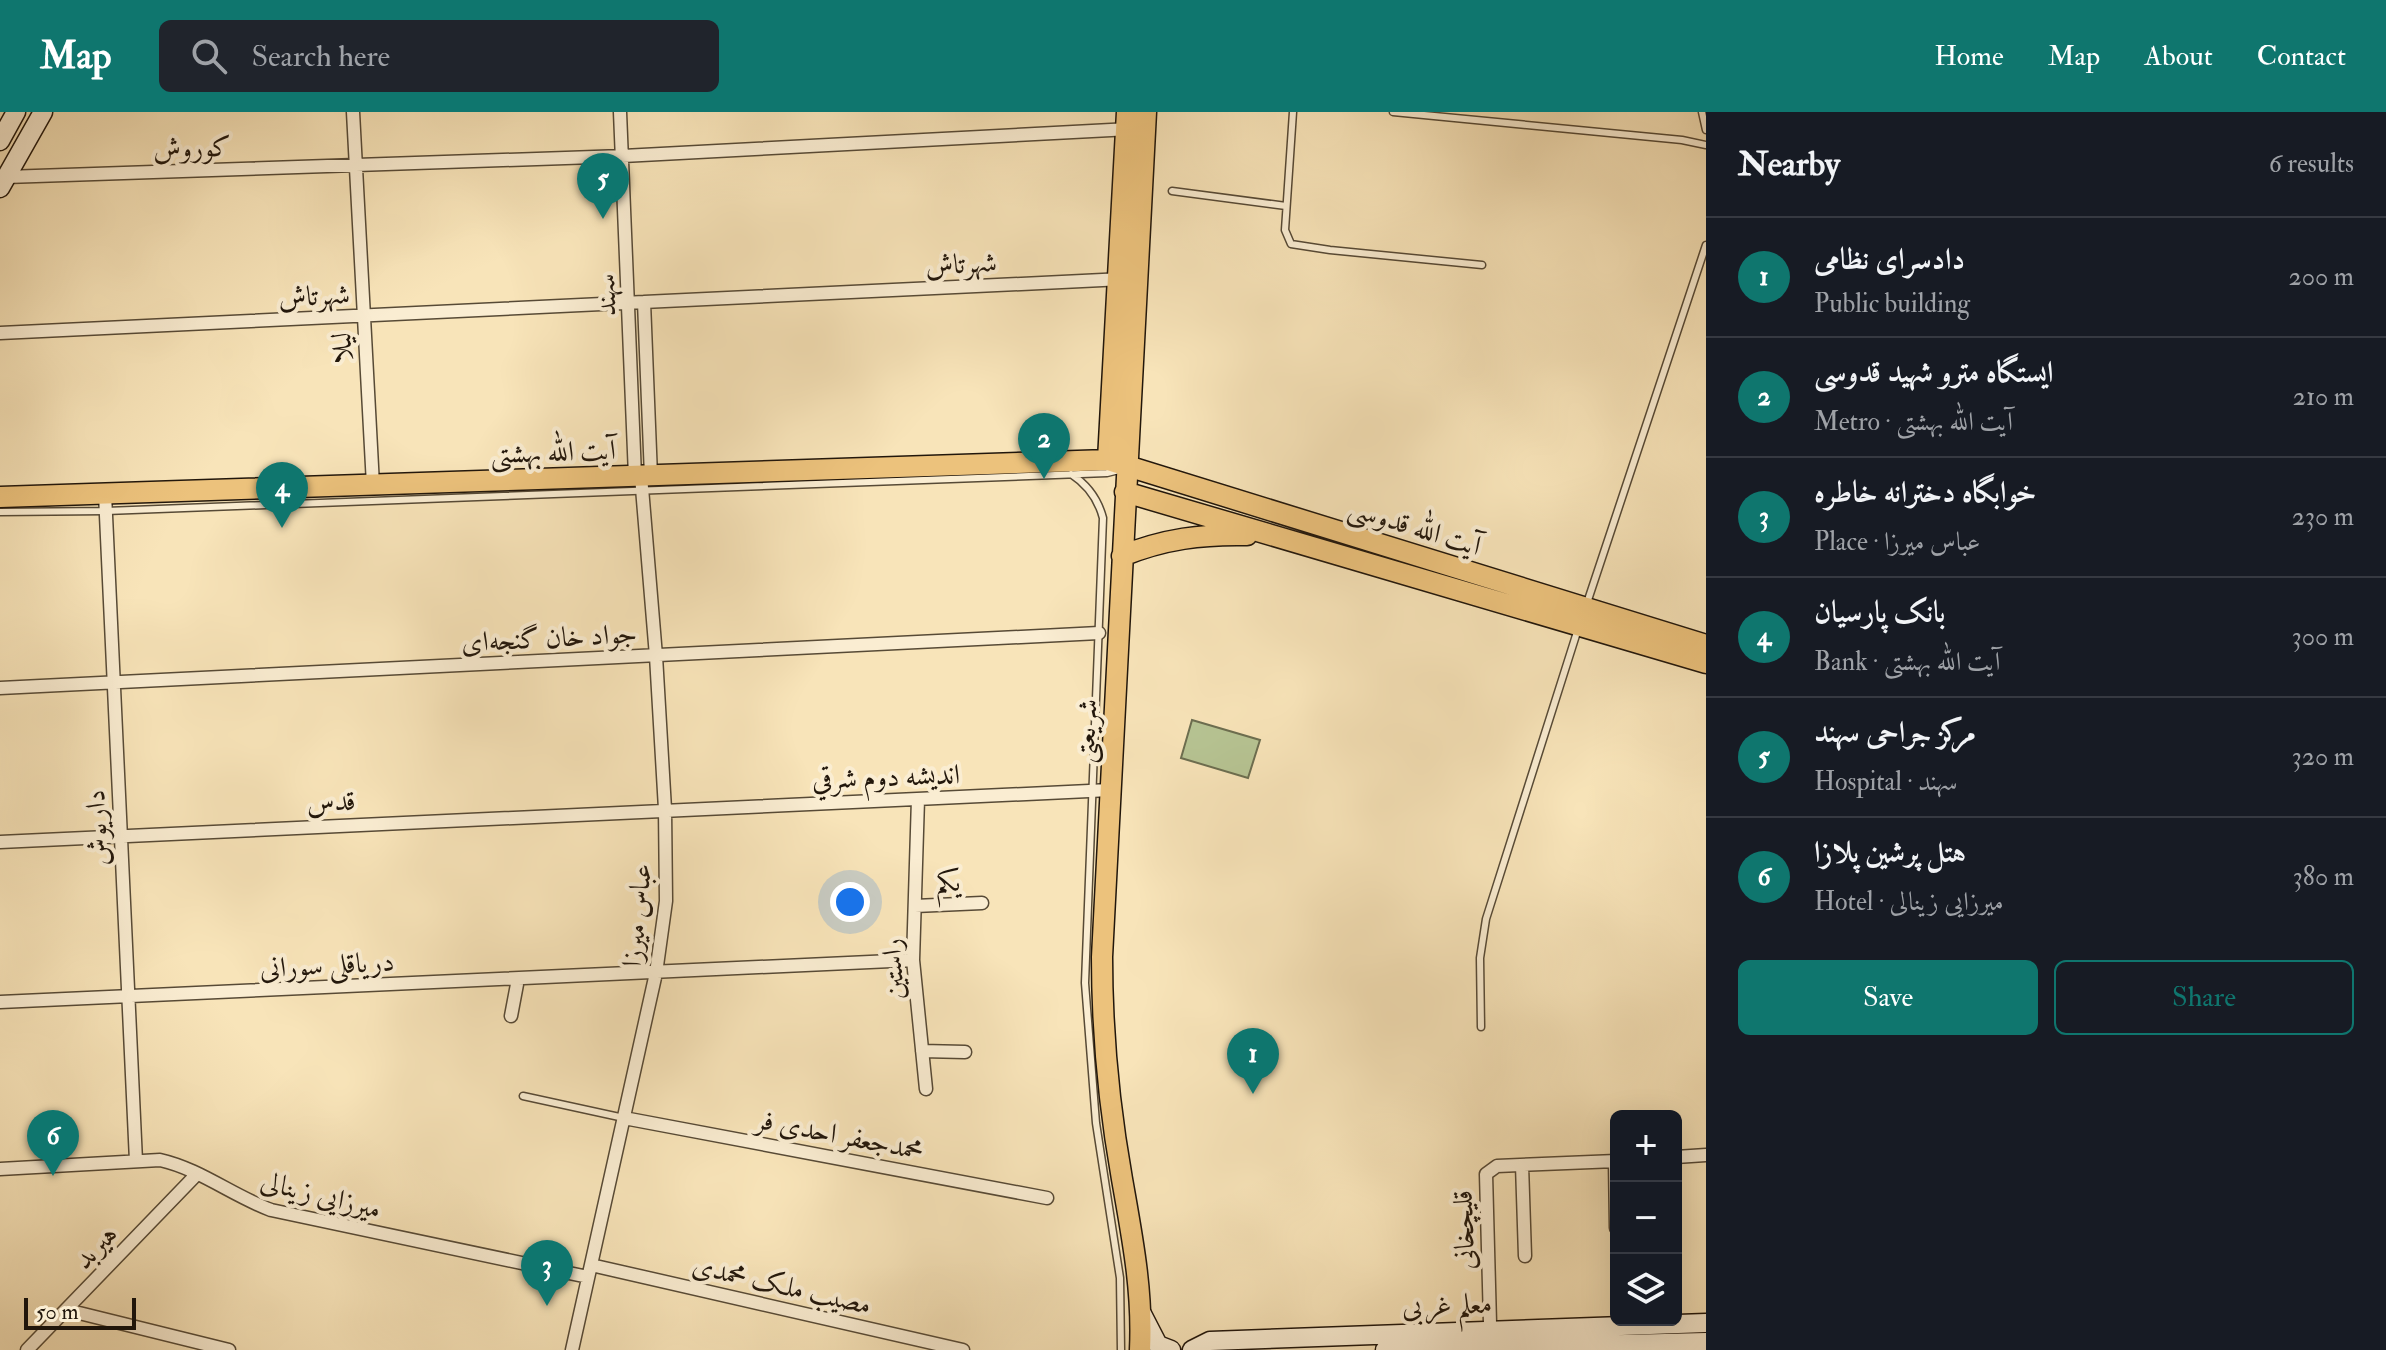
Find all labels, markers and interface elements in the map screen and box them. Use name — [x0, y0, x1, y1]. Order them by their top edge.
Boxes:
search box — [159, 20, 719, 92]
text: Map — [40, 32, 111, 80]
icon: search — [187, 34, 231, 78]
text: Search here — [251, 38, 390, 75]
text: Home — [1934, 39, 2004, 74]
text: Map — [2048, 39, 2100, 74]
text: About — [2144, 39, 2213, 74]
text: Contact — [2257, 39, 2346, 74]
street label: کوروش — [152, 130, 232, 167]
text: Nearby — [1738, 143, 1840, 186]
text: 6 results — [2269, 148, 2354, 180]
pin: 5 — [577, 153, 629, 219]
text: دادسرای نظامی — [1814, 241, 1965, 278]
street label: شهرتاش — [924, 245, 998, 284]
text: 1 — [1759, 261, 1769, 293]
text: 200 m — [2289, 261, 2354, 293]
street label: سهند — [588, 273, 625, 317]
street label: شهرتاش — [277, 277, 351, 316]
text: Public building — [1814, 288, 1970, 320]
street label: لیلا — [324, 331, 361, 364]
text: ایستگاه مترو شهید قدوسی — [1814, 354, 2054, 391]
text: 2 — [1757, 381, 1771, 413]
text: 210 m — [2293, 381, 2354, 413]
text: Metro · آیت الله بهشتی — [1814, 406, 2013, 438]
pin: 2 — [1018, 413, 1070, 479]
street label: آیت الله بهشتی — [490, 428, 619, 474]
pin: 4 — [256, 462, 308, 528]
text: خوابگاه دخترانه خاطره — [1814, 474, 2037, 511]
street label: آیت الله قدوسی — [1344, 486, 1490, 566]
text: 3 — [1759, 501, 1769, 533]
text: 230 m — [2292, 501, 2354, 533]
text: Place · عباس میرزا — [1814, 526, 1980, 558]
text: بانک پارسیان — [1814, 594, 1945, 631]
street label: جواد خان گنجه‌ای — [460, 616, 638, 661]
text: 4 — [1757, 621, 1771, 653]
text: 300 m — [2292, 621, 2354, 653]
text: Bank · آیت الله بهشتی — [1814, 646, 2000, 678]
street label: شریعتی — [1067, 698, 1108, 764]
text: مرکز جراحی سهند — [1814, 714, 1976, 751]
text: 5 — [1758, 741, 1770, 773]
text: 320 m — [2292, 741, 2354, 773]
street label: انديشه دوم شرقي — [811, 757, 961, 804]
text: Hospital · سهند — [1814, 766, 1958, 798]
street label: قدس — [306, 784, 357, 821]
street label: داریوش — [78, 789, 117, 867]
text: هتل پرشین پلازا — [1814, 834, 1966, 871]
text: 6 — [1757, 861, 1771, 893]
text: 380 m — [2293, 861, 2354, 893]
street label: عباس میرزا — [615, 862, 660, 969]
street label: یکم — [935, 865, 963, 908]
your location — [830, 882, 870, 922]
text: Hotel · میرزایی زینالی — [1814, 886, 2004, 918]
street label: راستین — [874, 937, 913, 1000]
street label: دریاقلی سورانی — [259, 944, 396, 989]
button: Save — [1738, 960, 2038, 1035]
button: Share — [2054, 960, 2354, 1035]
pin: 1 — [1227, 1028, 1279, 1094]
street label: محمدجعفر احدی فر — [750, 1102, 926, 1169]
pin: 6 — [27, 1110, 79, 1176]
map controls — [1610, 1110, 1682, 1326]
button: + — [1610, 1110, 1682, 1182]
street label: میرزایی زینالی — [257, 1164, 385, 1227]
button: − — [1610, 1182, 1682, 1254]
street label: قلیچخانی — [1446, 1190, 1483, 1270]
street label: هیربد — [67, 1217, 126, 1277]
pin: 3 — [521, 1240, 573, 1306]
street label: مصیب ملک محمدی — [689, 1248, 875, 1323]
button: layers — [1610, 1254, 1682, 1326]
street label: معلم غربی — [1401, 1286, 1493, 1335]
scale bar — [24, 1294, 136, 1330]
text: 50 m — [36, 1298, 78, 1326]

